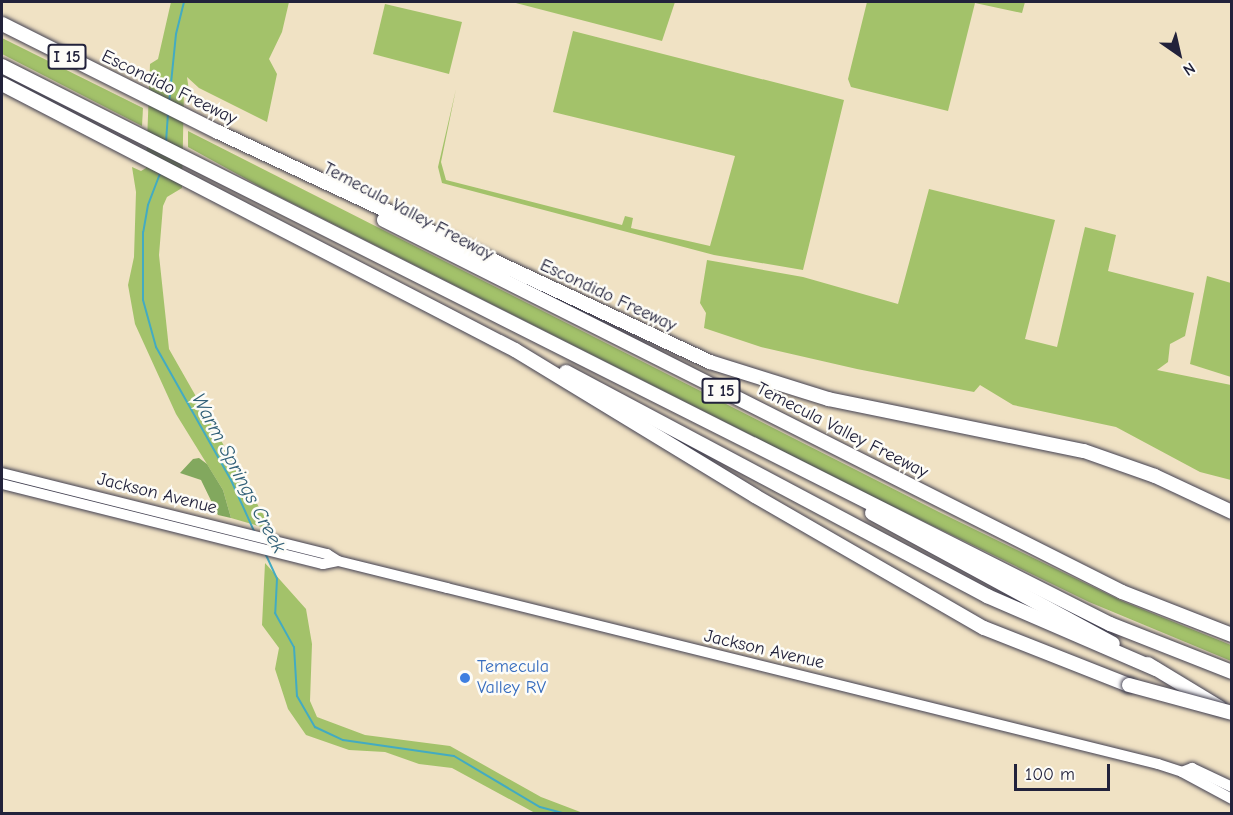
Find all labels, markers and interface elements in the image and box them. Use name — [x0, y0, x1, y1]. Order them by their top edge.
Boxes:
north arrow — [1149, 24, 1209, 84]
road number: I 15 — [48, 44, 86, 70]
street label: Escondido Freeway — [98, 46, 240, 130]
text: N — [1180, 59, 1198, 79]
street label: Temecula Valley Freeway — [319, 158, 497, 266]
street label: Escondido Freeway — [536, 255, 680, 337]
road number: I 15 — [702, 378, 740, 404]
street label: Temecula Valley Freeway — [753, 378, 931, 484]
water label: Warm Springs Creek — [187, 389, 291, 557]
street label: Jackson Avenue — [95, 469, 219, 519]
street label: Jackson Avenue — [702, 626, 826, 674]
place label: Temecula Valley RV — [477, 657, 549, 700]
marker: Temecula Valley RV — [458, 671, 472, 685]
scale bar — [1017, 752, 1113, 790]
text: 100 m — [1025, 764, 1075, 785]

